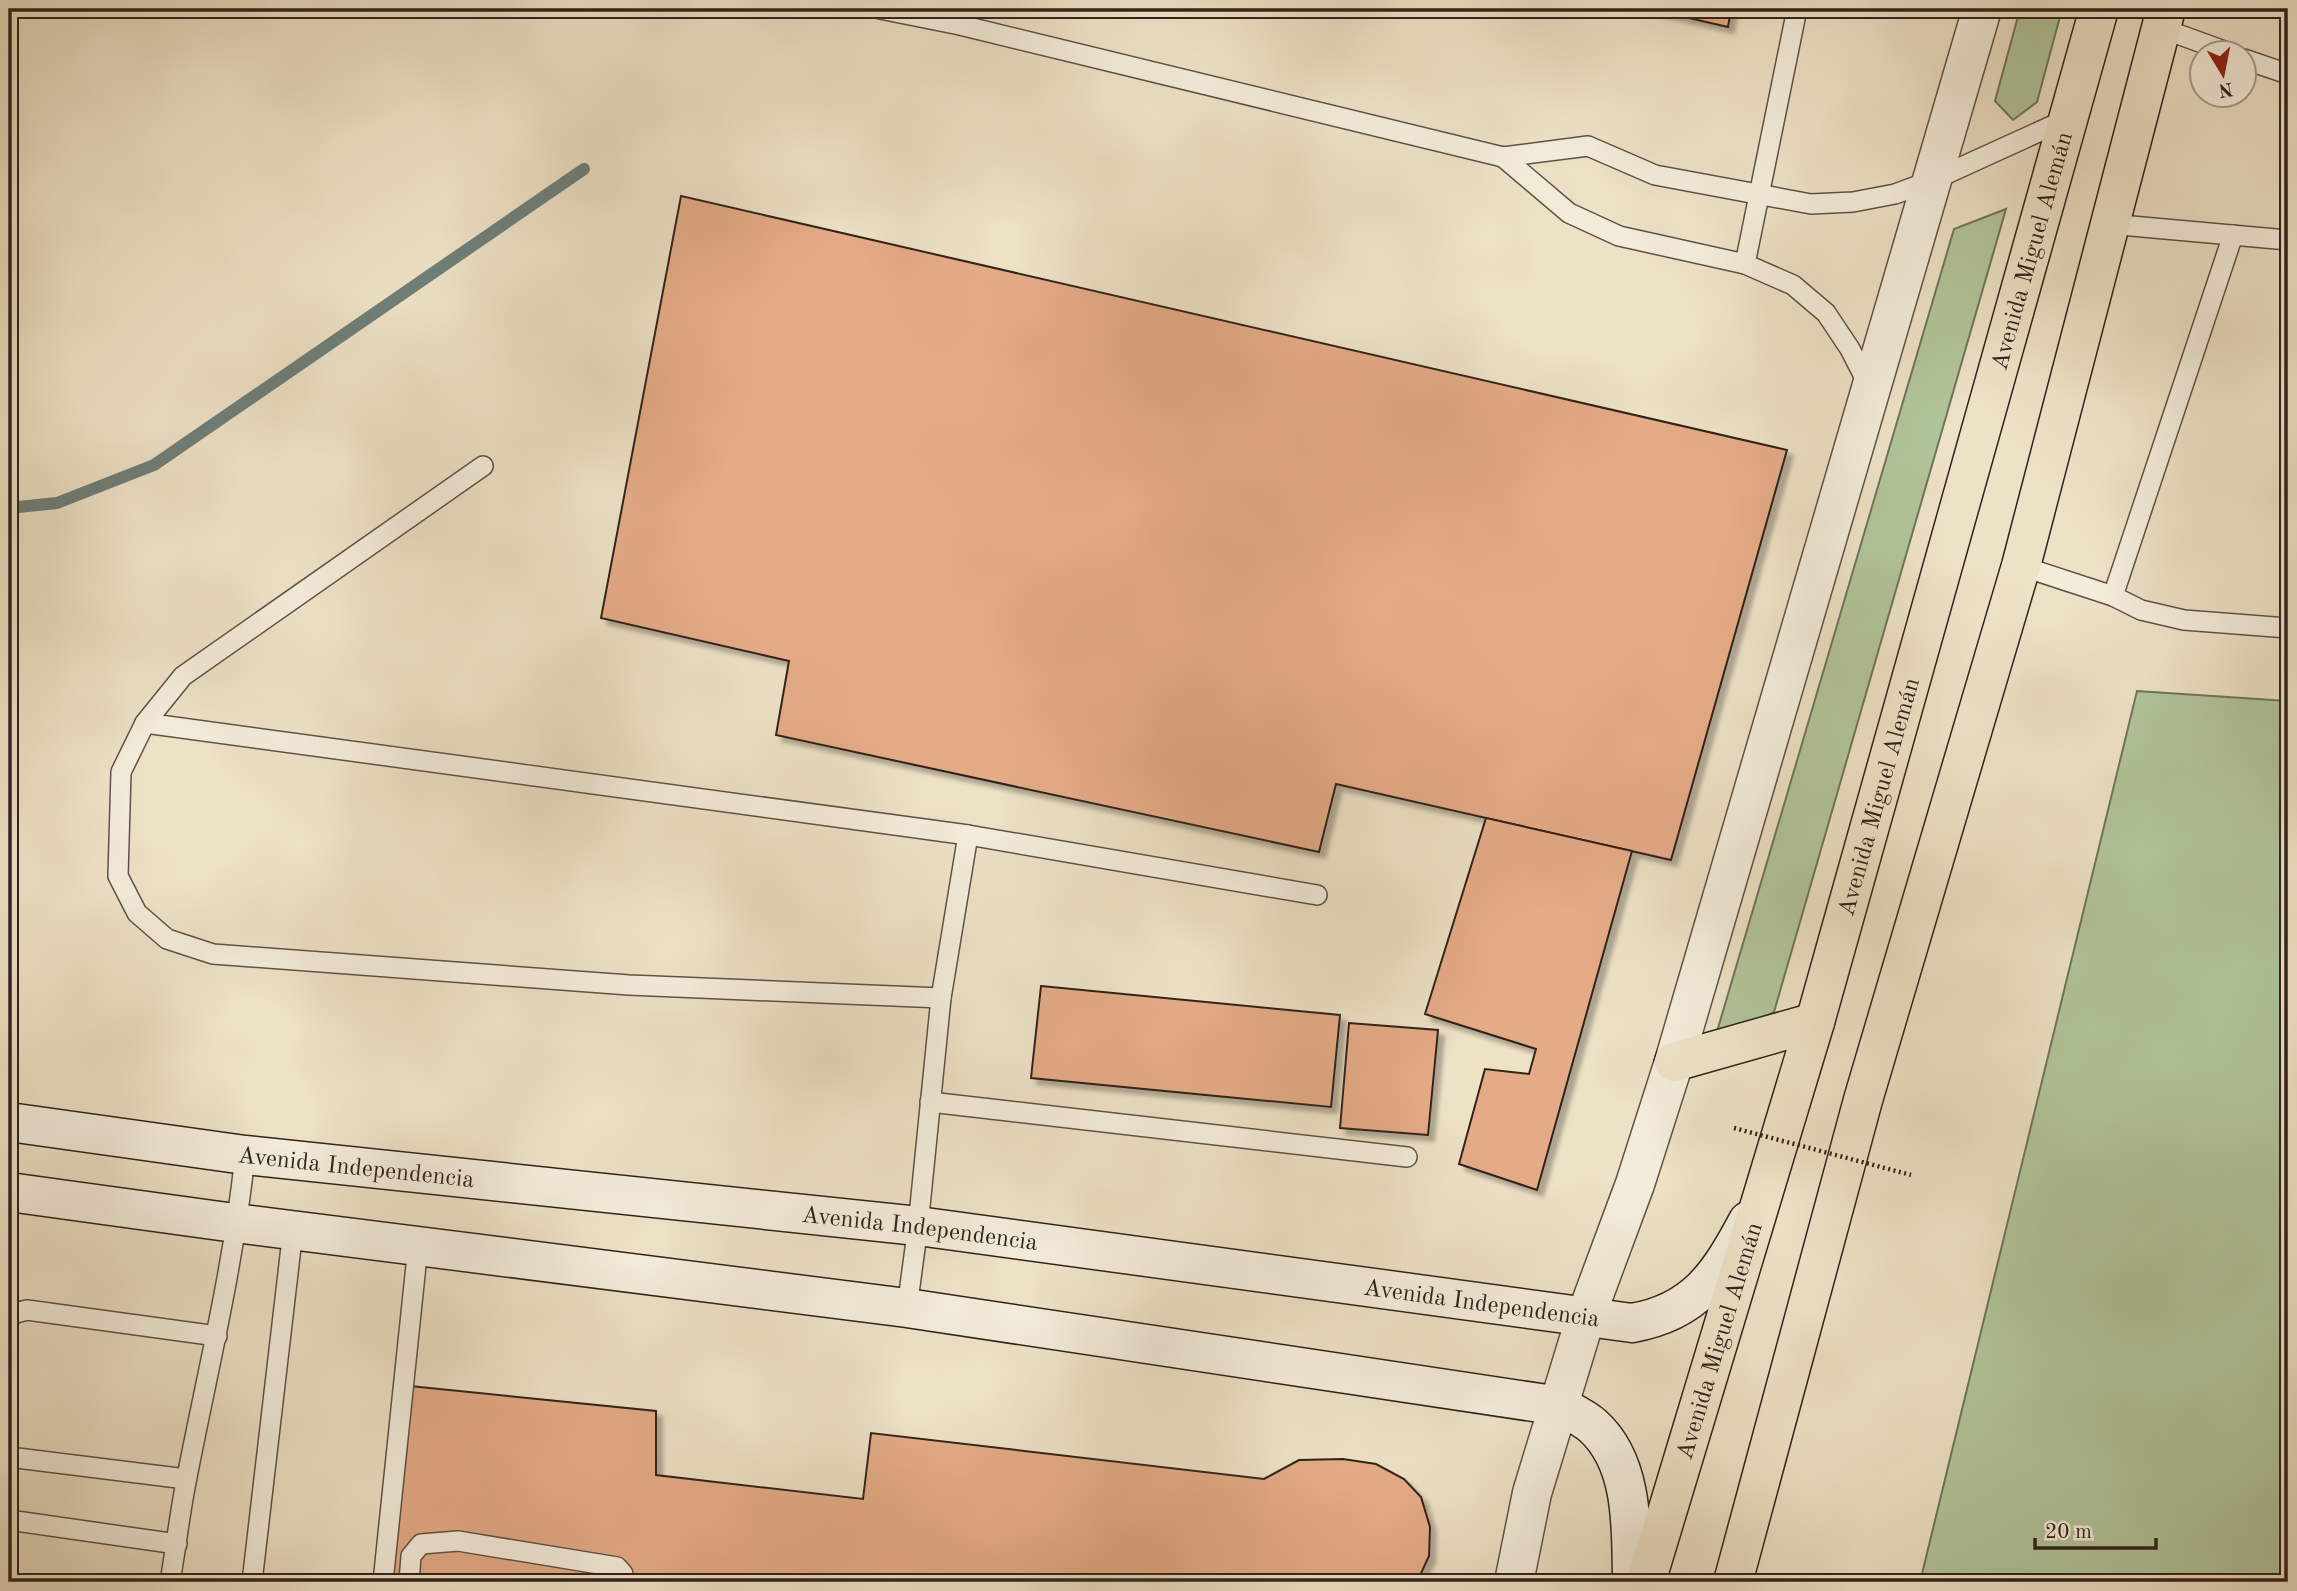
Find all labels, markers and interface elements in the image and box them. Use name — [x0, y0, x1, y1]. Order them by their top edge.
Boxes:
north arrow — [2188, 38, 2258, 108]
text: N — [2216, 78, 2234, 99]
street label: Avenida Miguel Alemán — [1988, 129, 2078, 373]
street label: Avenida Miguel Alemán — [1835, 675, 1925, 919]
street label: Avenida Independencia — [236, 1144, 476, 1193]
street label: Avenida Independencia — [800, 1204, 1039, 1256]
street label: Avenida Miguel Alemán — [1674, 1220, 1768, 1463]
street label: Avenida Independencia — [1362, 1277, 1601, 1332]
scale bar — [2035, 1507, 2155, 1551]
text: 20 m — [2045, 1522, 2092, 1543]

